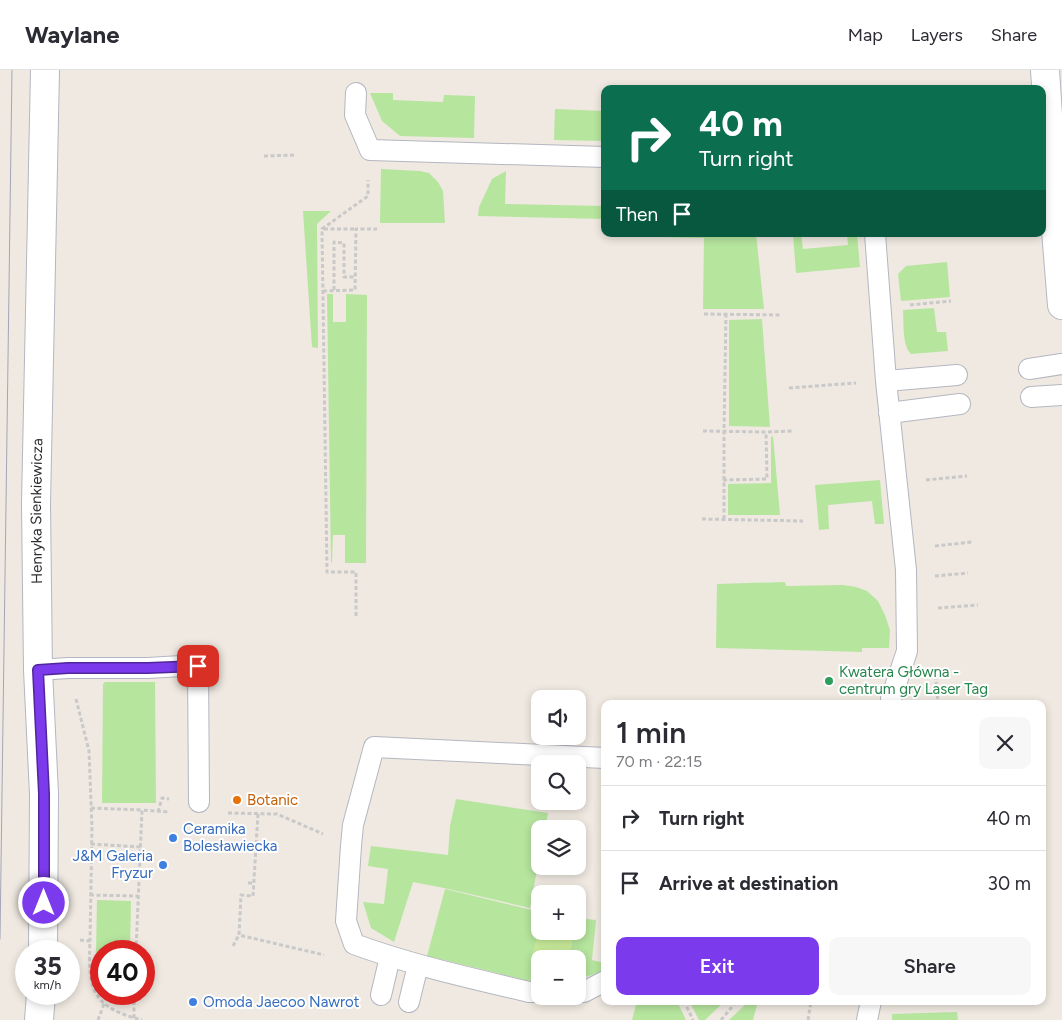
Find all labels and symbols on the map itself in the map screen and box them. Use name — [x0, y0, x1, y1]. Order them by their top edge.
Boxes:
street label: Henryka Sienkiewicza — [27, 438, 46, 584]
pin — [177, 645, 219, 687]
place label: Kwatera Główna - centrum gry Laser Tag — [839, 663, 988, 698]
marker: Kwatera Główna - centrum gry Laser Tag — [823, 675, 835, 687]
place label: Botanic — [247, 791, 298, 809]
marker: Botanic — [231, 794, 243, 806]
place label: Ceramika Bolesławiecka — [183, 820, 277, 855]
marker: Ceramika Bolesławiecka — [167, 832, 179, 844]
place label: J&M Galeria Fryzur — [72, 847, 153, 882]
marker: J&M Galeria Fryzur — [157, 859, 169, 871]
position arrow — [17, 876, 69, 928]
speed limit sign: 40 — [90, 940, 155, 1005]
place label: Omoda Jaecoo Nawrot — [203, 993, 360, 1011]
marker: Omoda Jaecoo Nawrot — [187, 996, 199, 1008]

